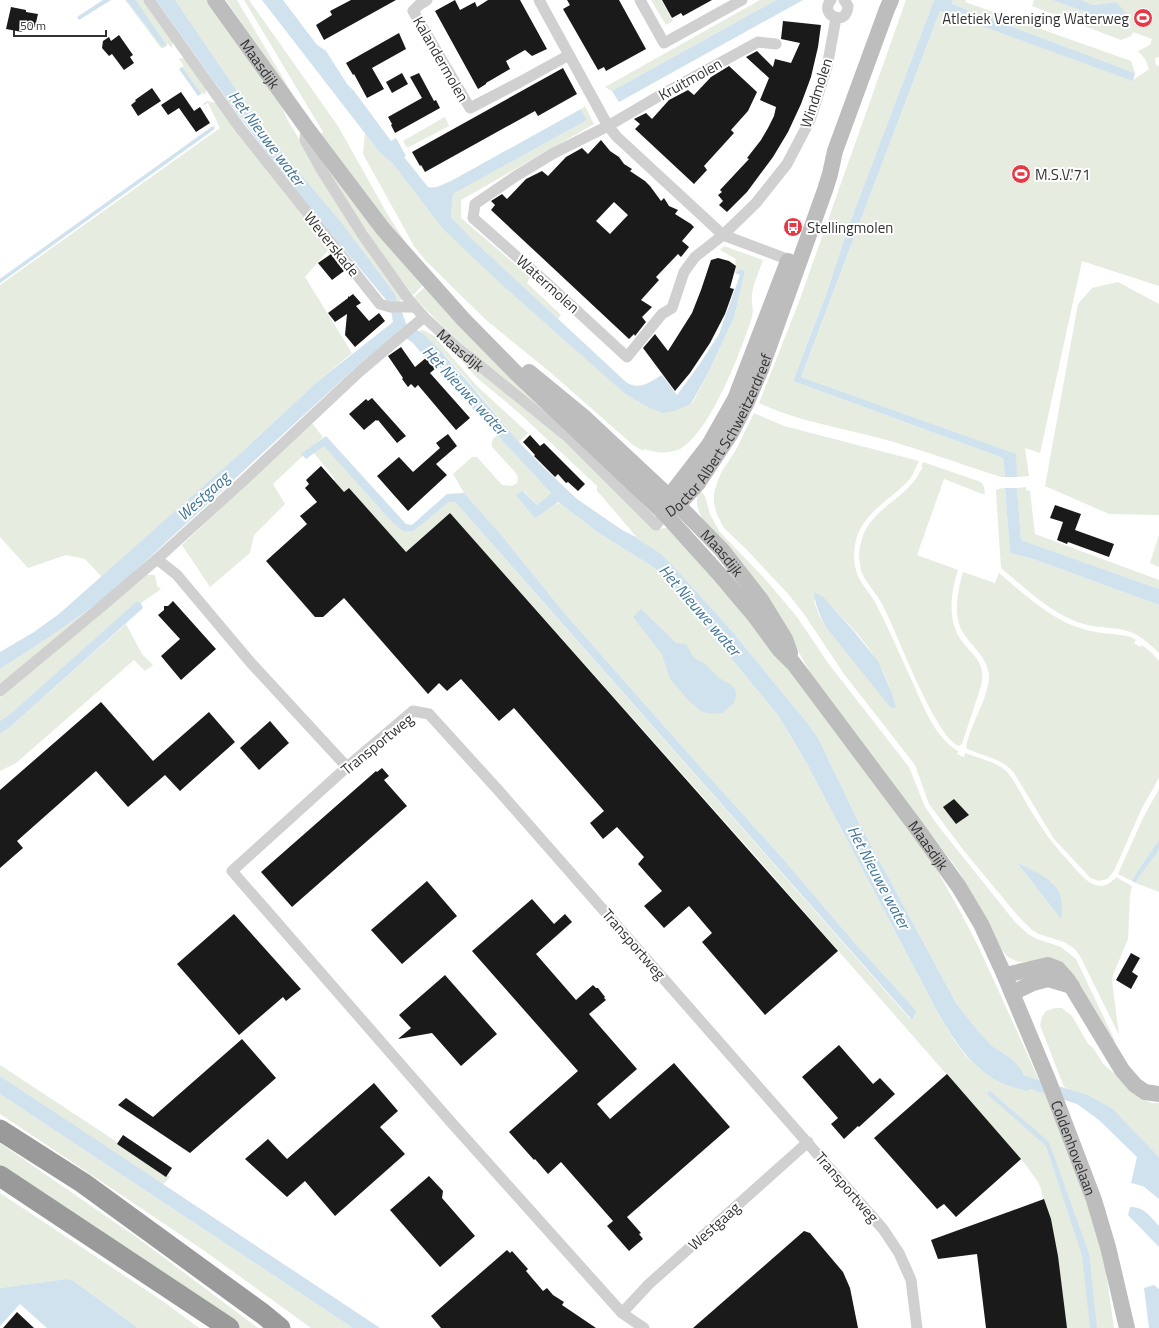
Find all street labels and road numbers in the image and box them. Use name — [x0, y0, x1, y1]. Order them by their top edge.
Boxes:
street label: Kalandermolen — [407, 12, 475, 106]
street label: Maasdijk — [235, 34, 286, 93]
street label: Kruitmolen — [654, 52, 726, 106]
street label: Windmolen — [794, 55, 838, 131]
street label: Weverskade — [299, 207, 365, 281]
street label: Watermolen — [511, 249, 585, 319]
street label: Maasdijk — [432, 323, 490, 377]
street label: Doctor Albert Schweitzerdreef — [660, 350, 777, 522]
street label: Maasdijk — [696, 523, 750, 581]
street label: Transportweg — [336, 707, 418, 780]
street label: Maasdijk — [903, 815, 955, 875]
street label: Transportweg — [597, 904, 671, 985]
street label: Coldenhovelaan — [1045, 1097, 1103, 1198]
street label: Transportweg — [810, 1147, 884, 1228]
street label: Westgaag — [683, 1196, 745, 1256]

